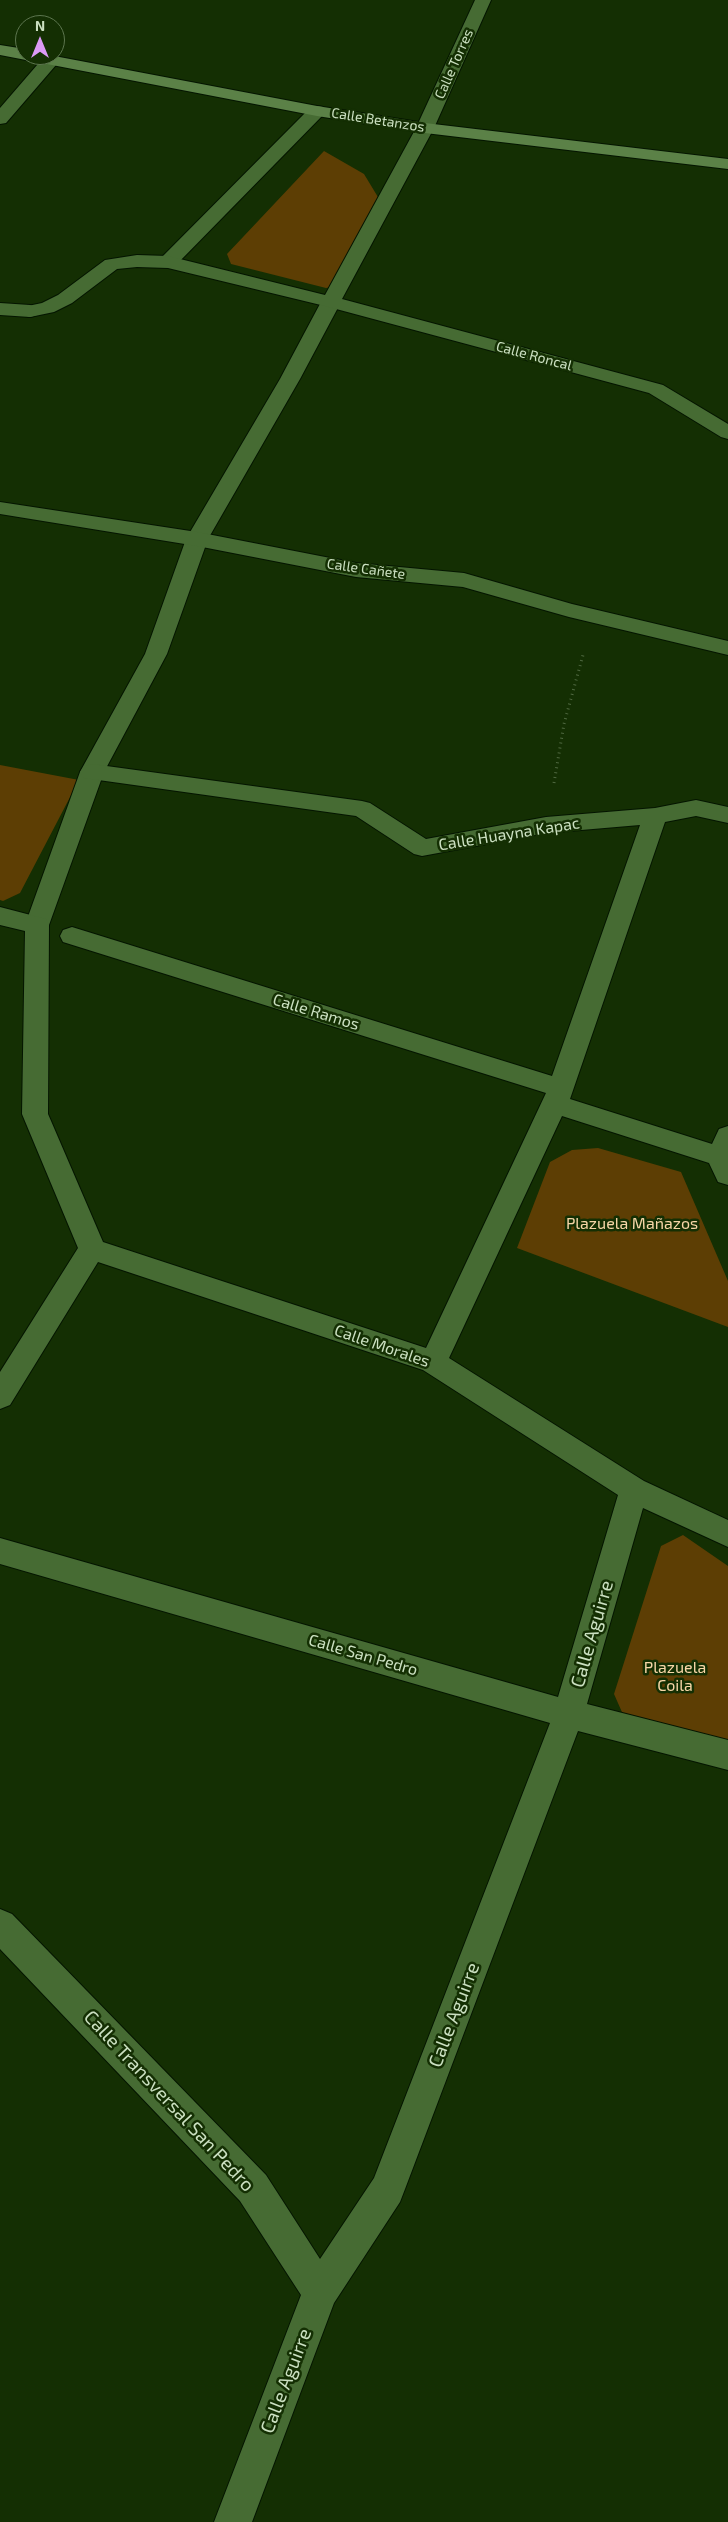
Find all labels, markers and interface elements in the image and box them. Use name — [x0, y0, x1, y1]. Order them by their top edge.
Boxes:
north arrow — [15, 15, 65, 65]
text: N — [35, 17, 45, 34]
street label: Calle Torres — [431, 26, 477, 102]
street label: Calle Betanzos — [330, 104, 426, 136]
street label: Calle Roncal — [494, 338, 574, 374]
street label: Calle Cañete — [326, 555, 406, 583]
street label: Calle Huayna Kapac — [437, 813, 581, 855]
street label: Calle Ramos — [270, 990, 362, 1034]
park label: Plazuela Mañazos — [566, 1214, 698, 1234]
street label: Calle Morales — [332, 1321, 432, 1371]
street label: Calle Aguirre — [566, 1578, 618, 1690]
street label: Calle San Pedro — [306, 1630, 420, 1680]
park label: Plazuela Coila — [644, 1658, 706, 1696]
street label: Calle Aguirre — [424, 1960, 484, 2070]
street label: Calle Transversal San Pedro — [79, 2006, 259, 2196]
street label: Calle Aguirre — [256, 2326, 316, 2436]

